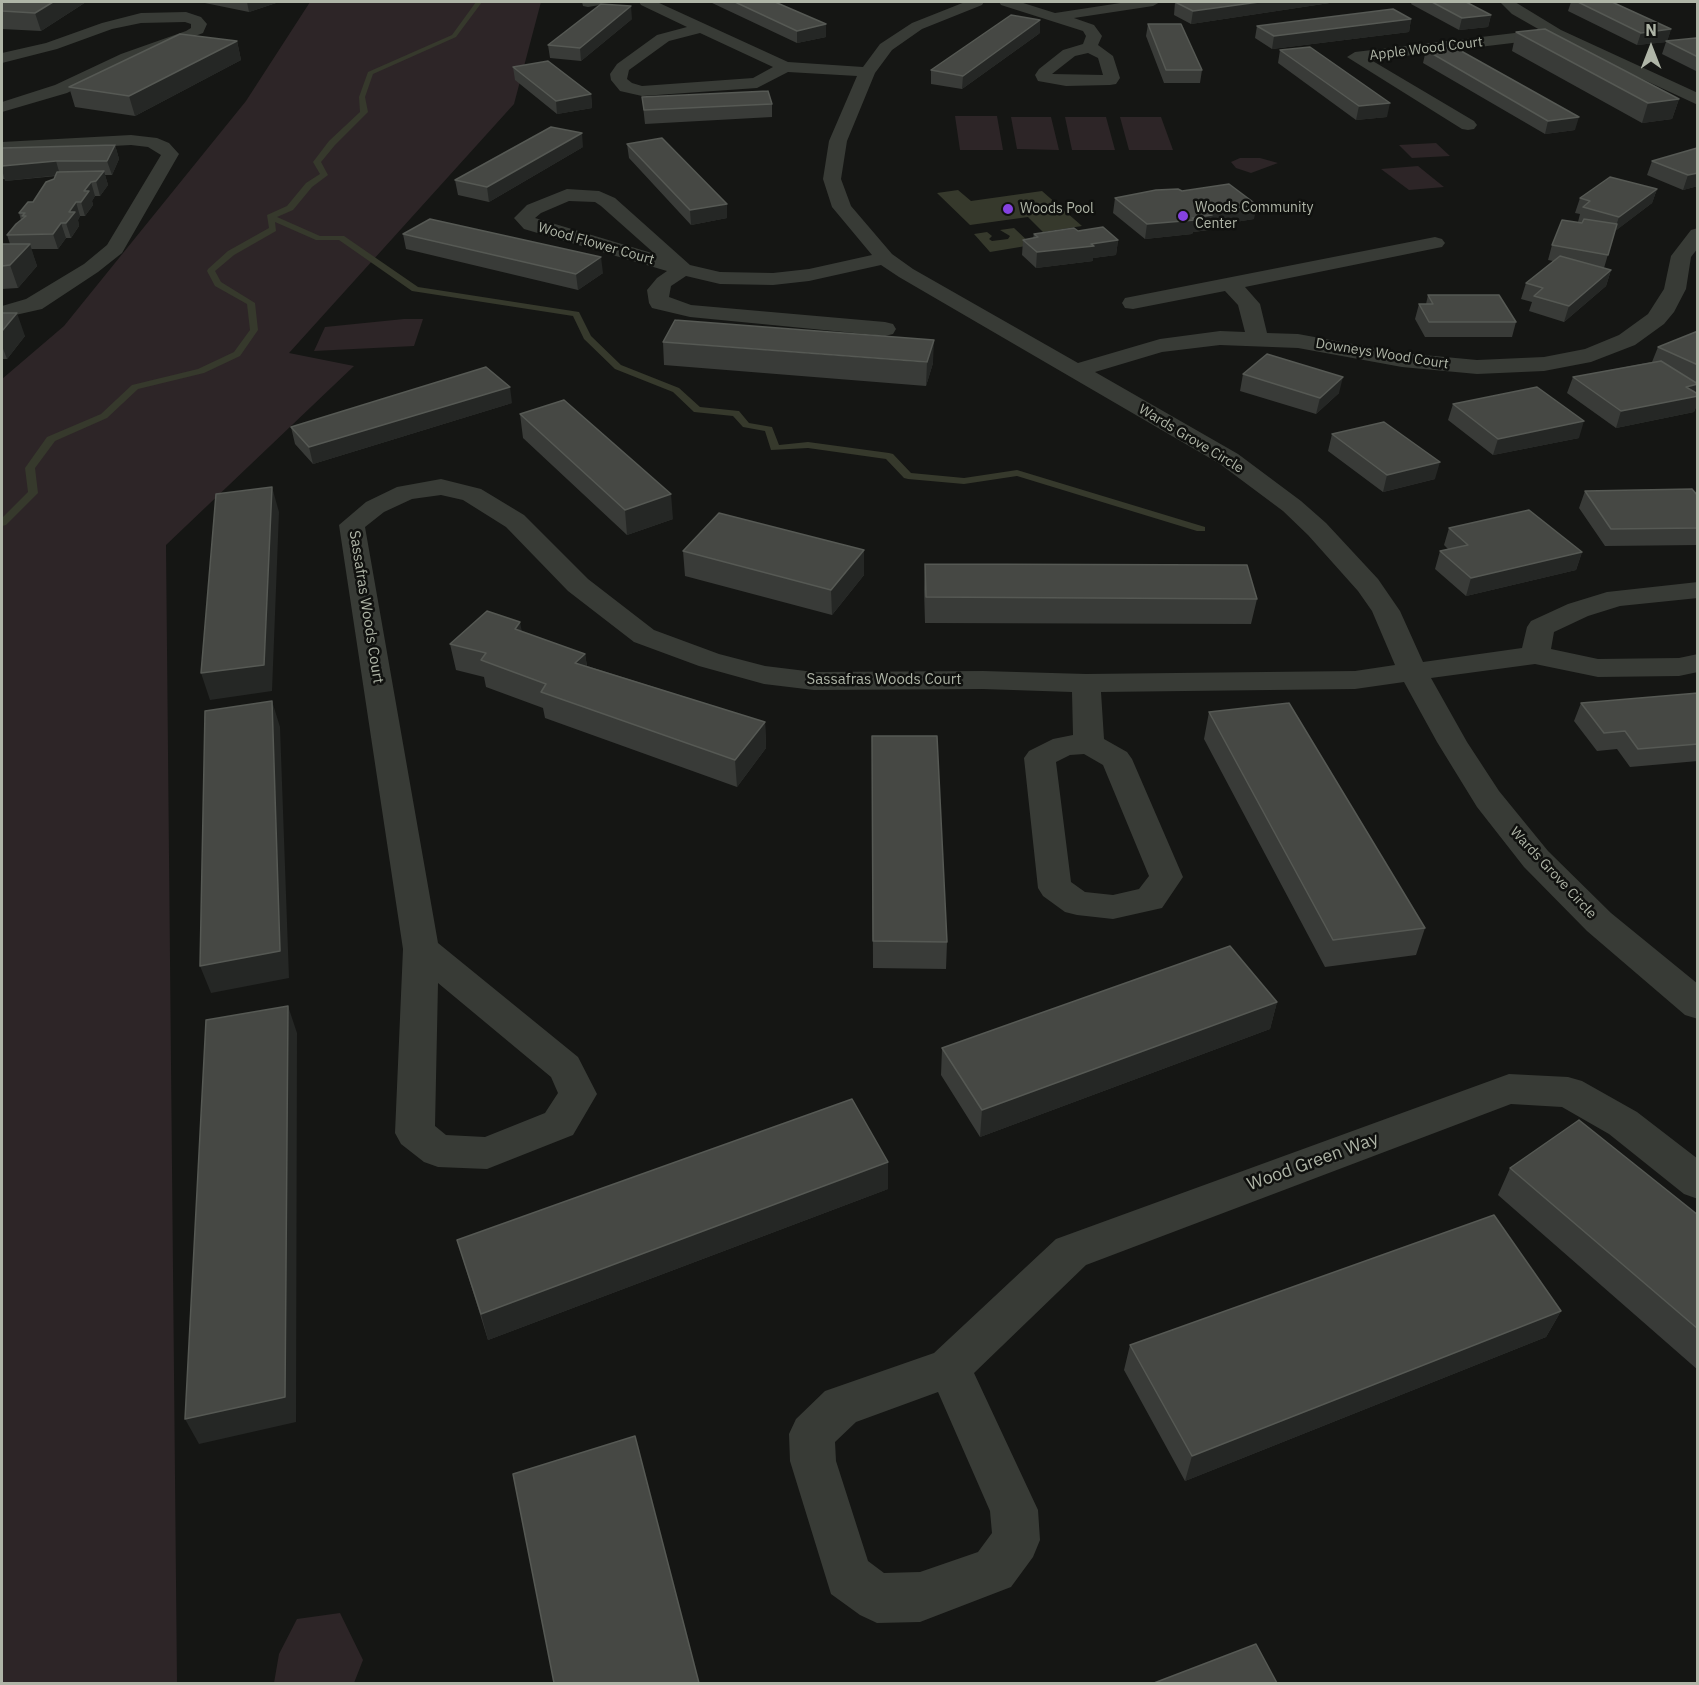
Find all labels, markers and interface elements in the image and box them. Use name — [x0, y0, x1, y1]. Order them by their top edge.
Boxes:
north arrow — [1621, 18, 1681, 78]
text: N — [1645, 20, 1657, 40]
street label: Apple Wood Court — [1368, 34, 1484, 64]
place label: Woods Community Center — [1195, 200, 1313, 232]
place label: Woods Pool — [1020, 201, 1094, 217]
marker: Woods Pool — [1001, 202, 1015, 216]
marker: Woods Community Center — [1176, 209, 1190, 223]
street label: Wood Flower Court — [536, 219, 656, 269]
street label: Downeys Wood Court — [1314, 335, 1450, 373]
street label: Wards Grove Circle — [1136, 401, 1246, 477]
street label: Sassafras Woods Court — [345, 529, 387, 685]
street label: Sassafras Woods Court — [807, 671, 961, 689]
street label: Wards Grove Circle — [1506, 824, 1600, 922]
street label: Wood Green Way — [1244, 1128, 1382, 1196]

